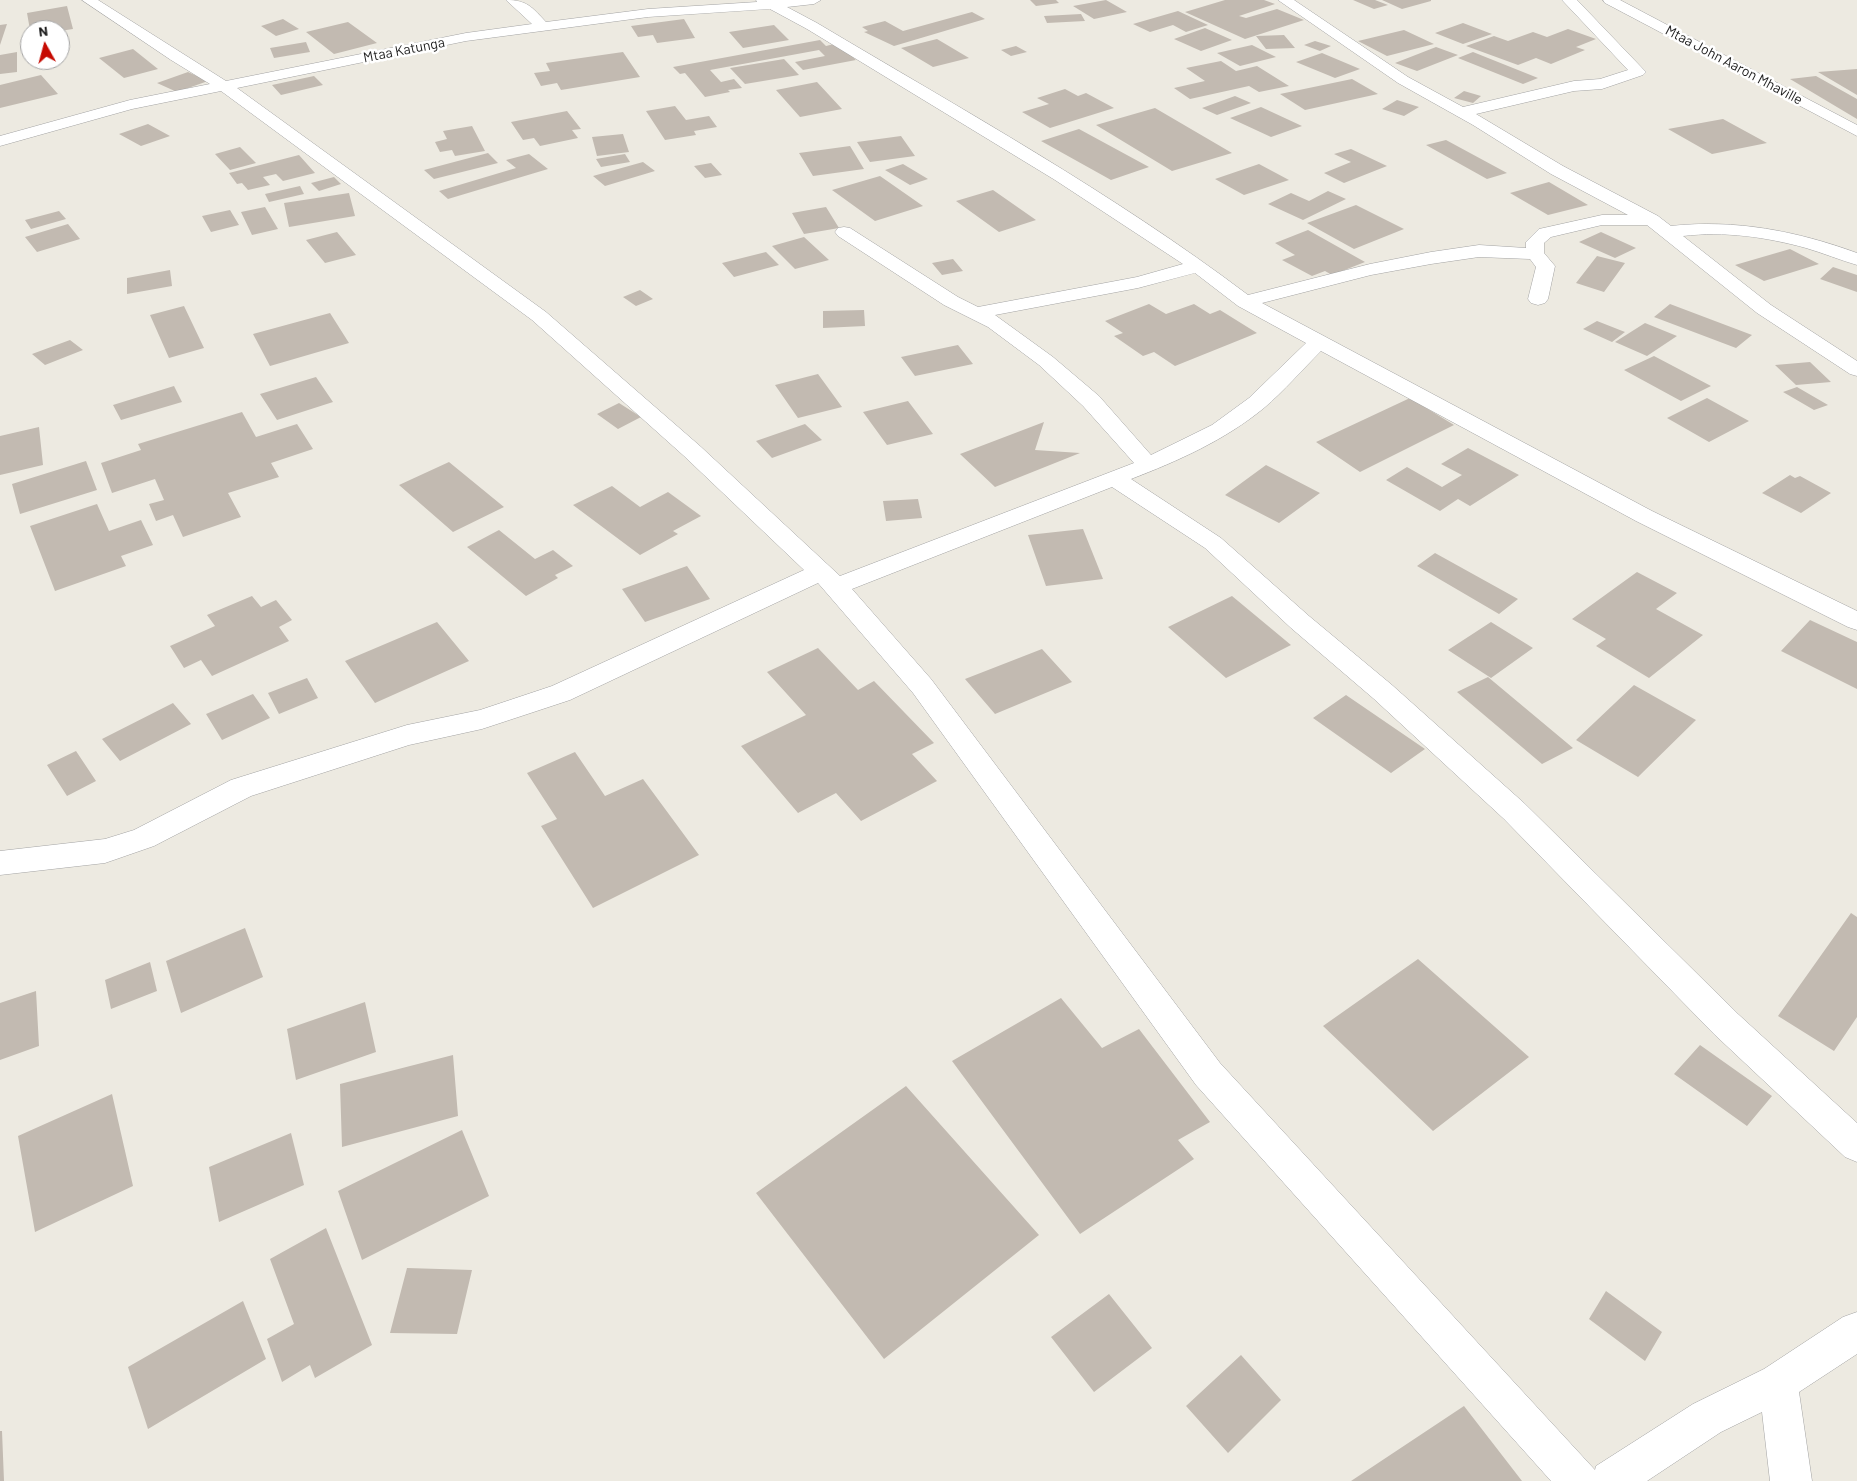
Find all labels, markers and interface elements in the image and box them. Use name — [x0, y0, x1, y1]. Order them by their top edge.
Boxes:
north arrow — [20, 20, 70, 70]
text: N — [38, 22, 49, 40]
street label: Mtaa John Aaron Mhaville — [1662, 22, 1806, 108]
street label: Mtaa Katunga — [362, 34, 446, 66]

